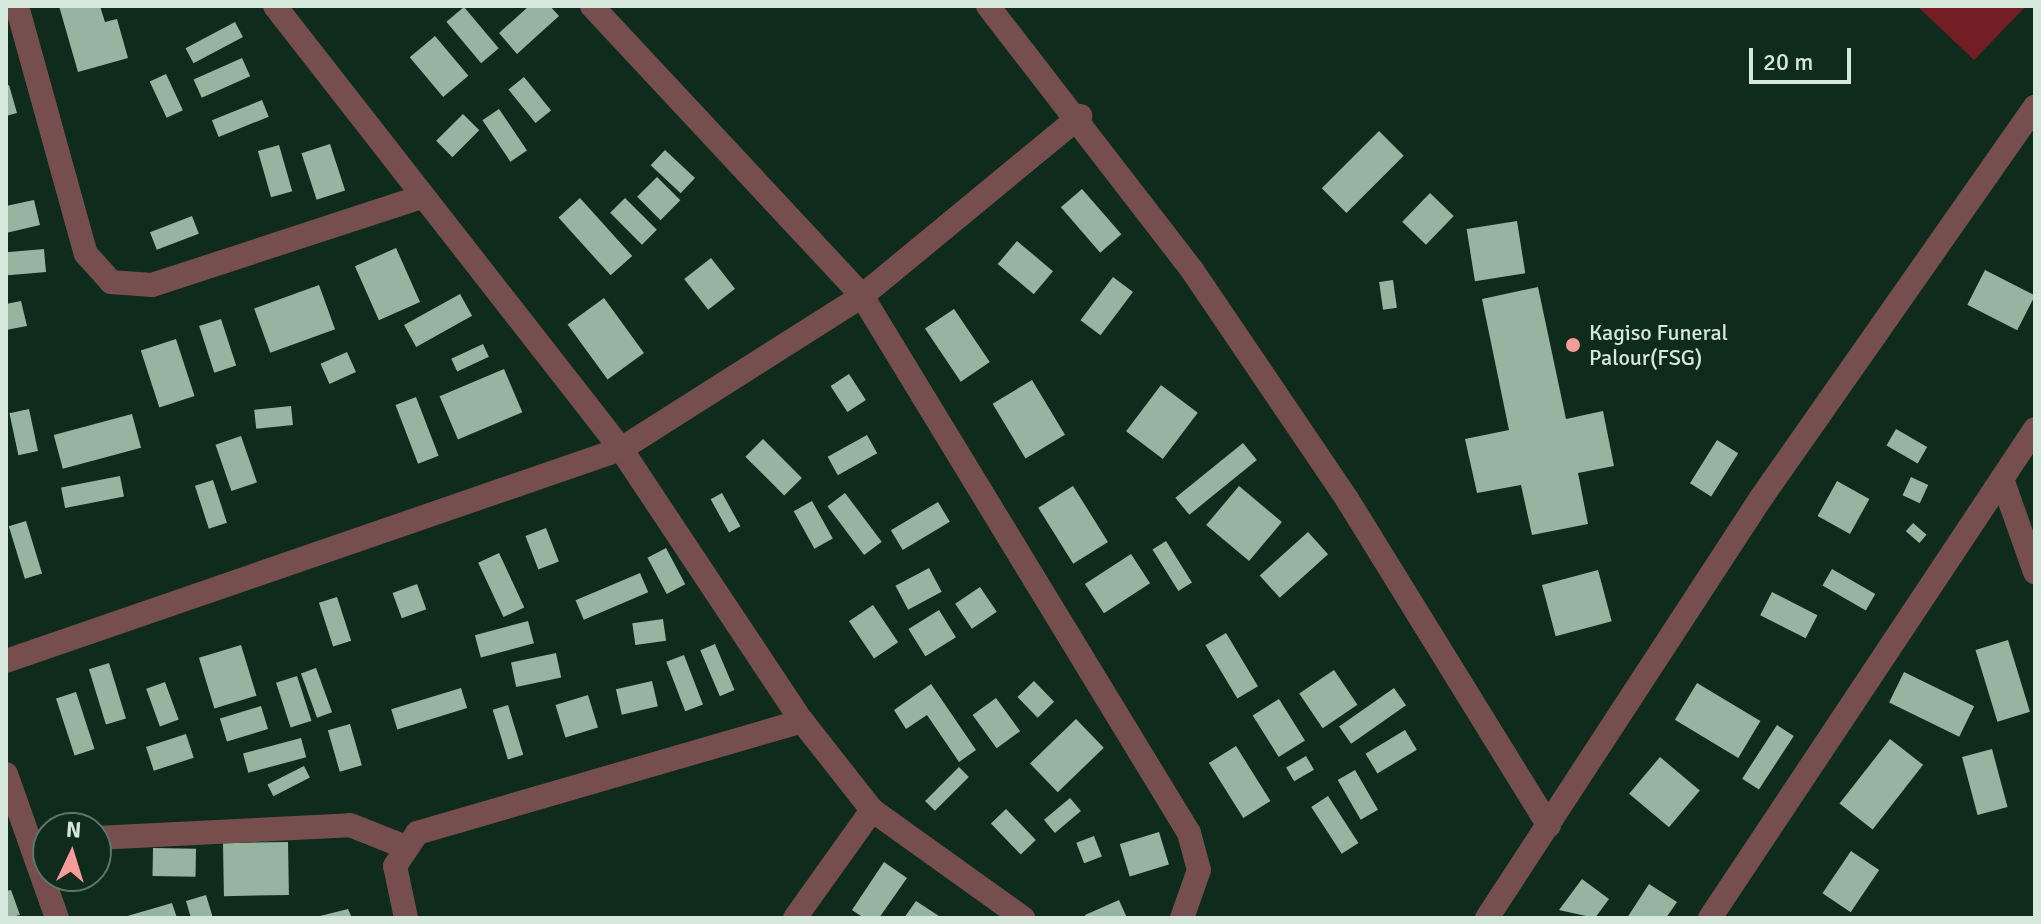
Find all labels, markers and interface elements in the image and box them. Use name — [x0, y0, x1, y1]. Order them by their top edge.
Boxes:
scale bar — [1753, 32, 1855, 82]
text: 20 m — [1763, 47, 1813, 77]
place label: Kagiso Funeral Palour(FSG) — [1589, 319, 1728, 370]
marker: Kagiso Funeral Palour(FSG) — [1564, 336, 1582, 354]
north arrow — [32, 812, 112, 892]
text: N — [65, 816, 82, 844]

